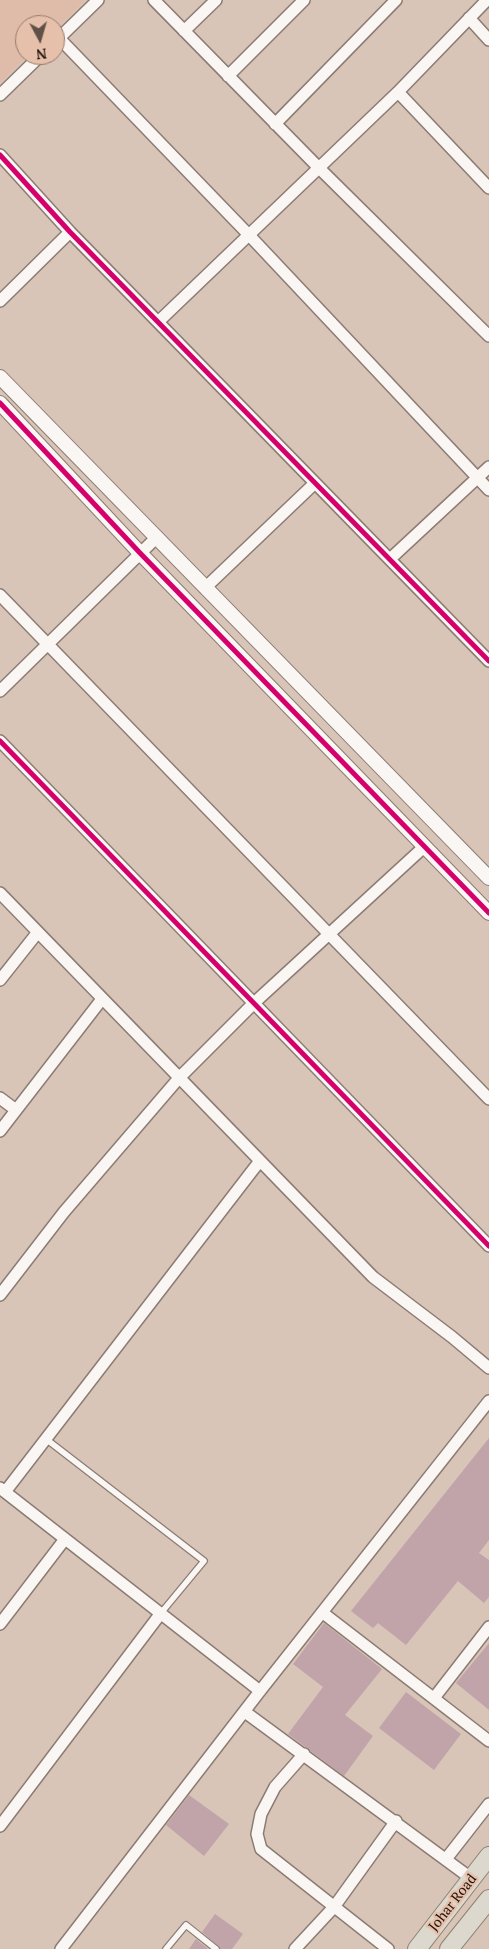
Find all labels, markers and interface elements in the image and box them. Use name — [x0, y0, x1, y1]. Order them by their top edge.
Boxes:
north arrow — [15, 15, 65, 65]
text: N — [35, 44, 48, 64]
street label: Johar Road — [426, 1871, 480, 1935]

